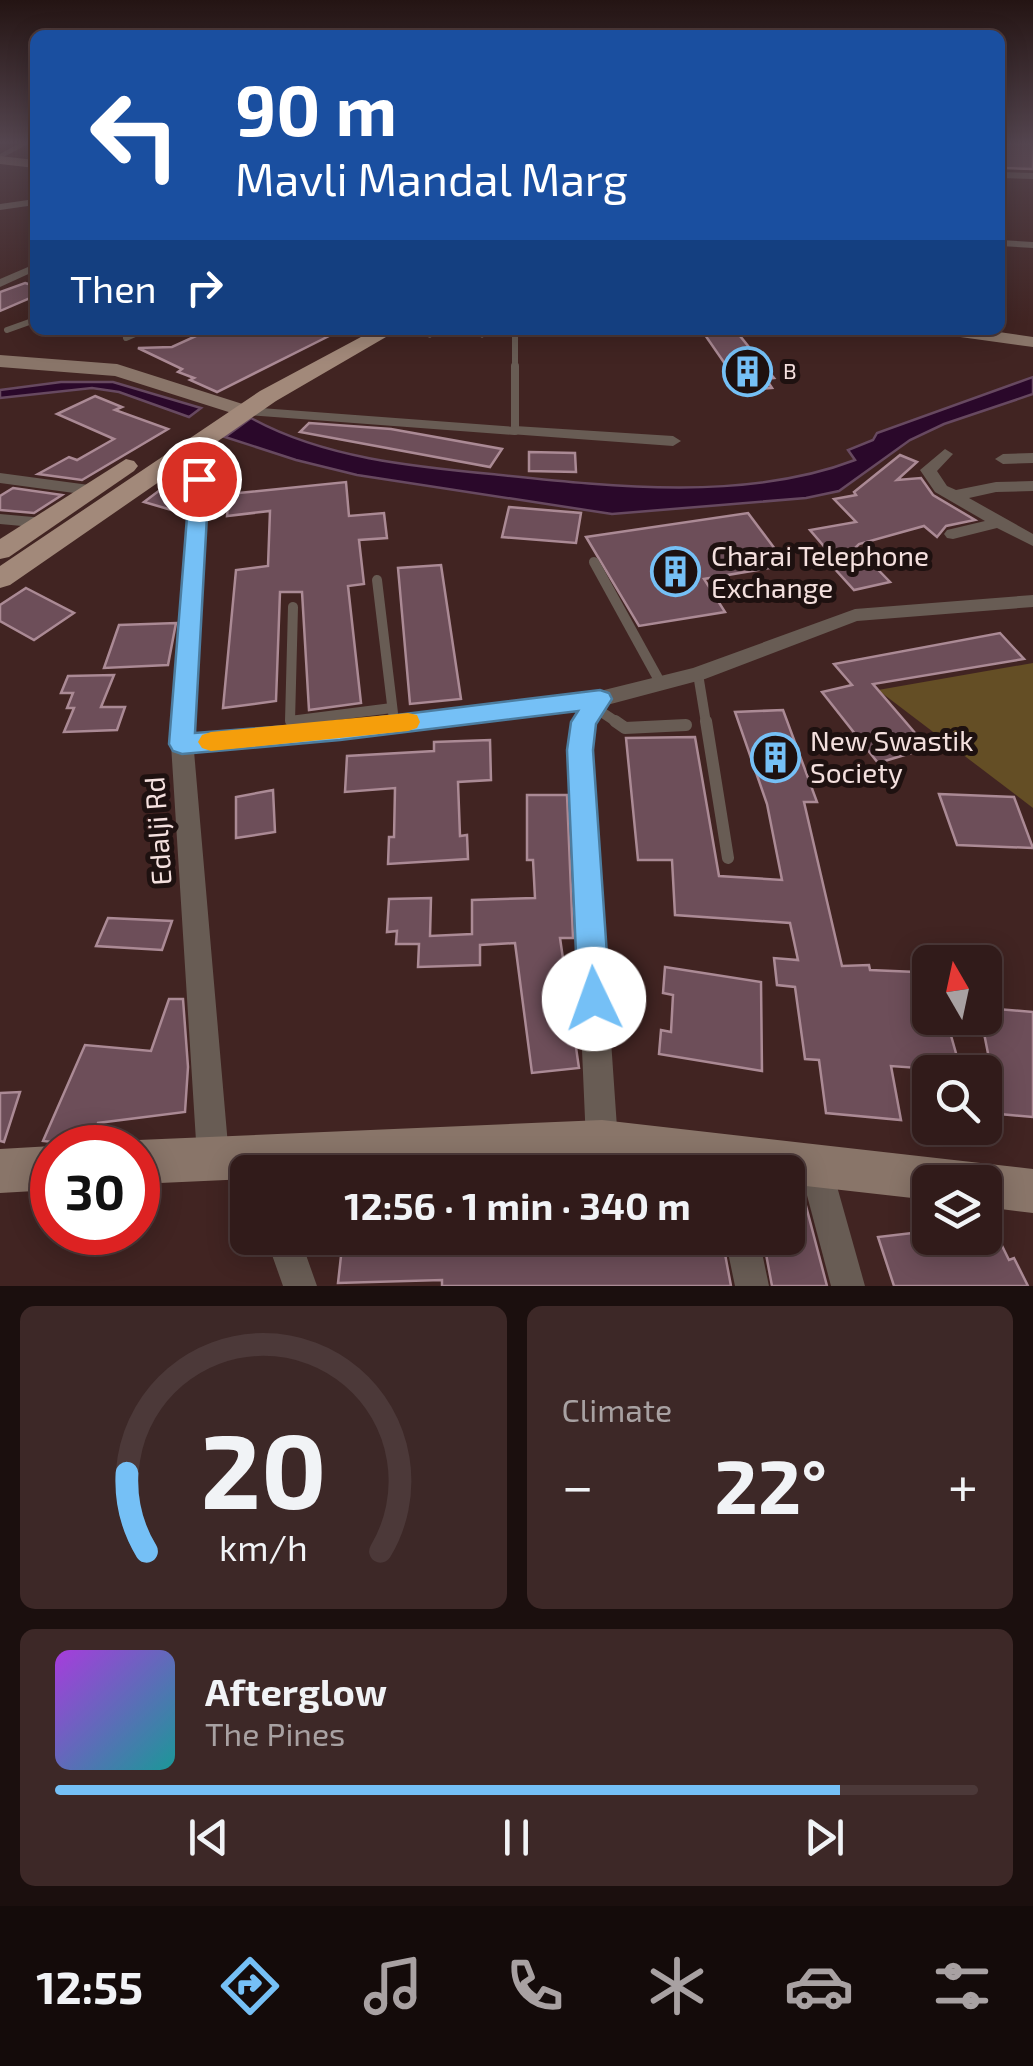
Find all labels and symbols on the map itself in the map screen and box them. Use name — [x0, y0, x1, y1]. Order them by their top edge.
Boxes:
building icon: B — [722, 345, 774, 397]
place label: B — [783, 357, 797, 383]
pin — [157, 437, 242, 522]
place label: Charai Telephone Exchange — [711, 538, 929, 604]
building icon: Charai Telephone Exchange — [650, 546, 702, 598]
place label: New Swastik Society — [810, 723, 974, 789]
building icon: New Swastik Society — [749, 731, 801, 783]
street label: Edalji Rd — [136, 776, 178, 887]
north arrow — [912, 945, 1002, 1035]
position arrow — [542, 947, 646, 1051]
speed limit sign: 30 — [30, 1125, 160, 1255]

